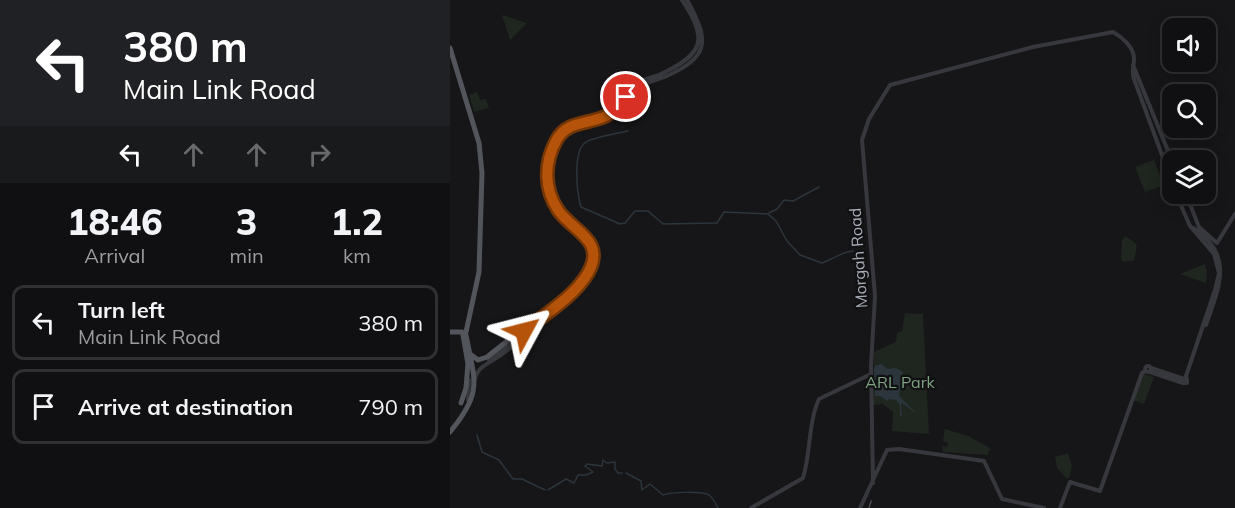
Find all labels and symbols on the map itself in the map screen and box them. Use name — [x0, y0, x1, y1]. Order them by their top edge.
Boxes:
pin — [600, 71, 651, 122]
street label: Morgah Road — [845, 207, 871, 309]
position arrow — [492, 299, 556, 363]
park label: ARL Park — [865, 372, 935, 392]

